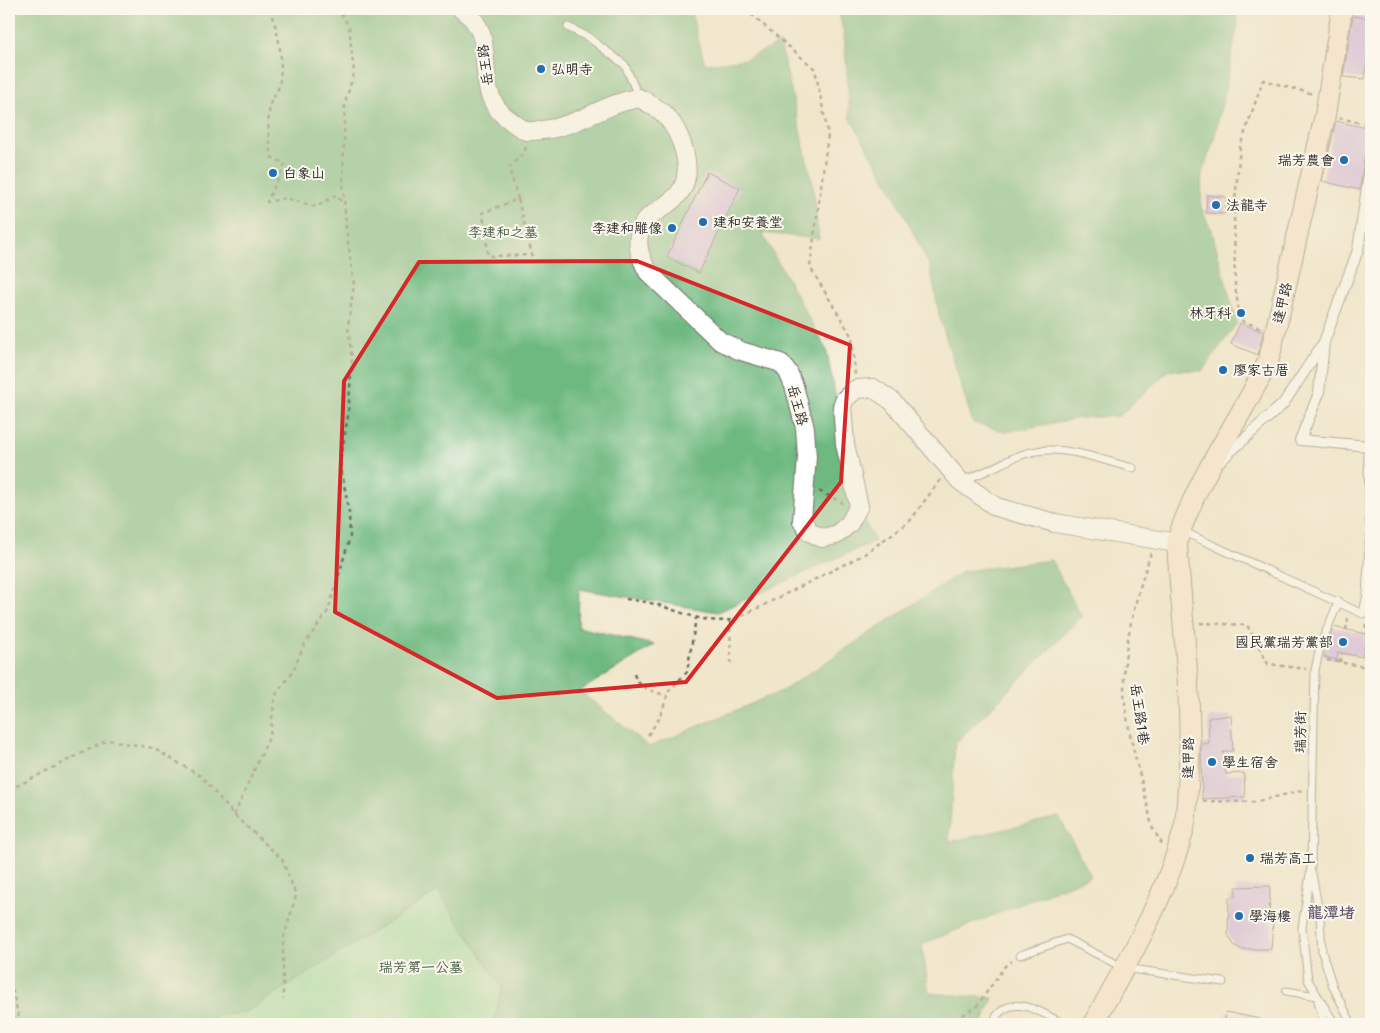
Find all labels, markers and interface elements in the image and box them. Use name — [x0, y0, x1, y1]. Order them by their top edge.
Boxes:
street label: 岳王路 — [474, 43, 496, 87]
place label: 弘明寺 — [551, 60, 593, 78]
marker: 弘明寺 — [535, 63, 547, 75]
place label: 瑞芳農會 — [1277, 151, 1335, 169]
marker: 瑞芳農會 — [1338, 154, 1350, 166]
place label: 白象山 — [283, 164, 325, 182]
marker: 白象山 — [267, 167, 279, 179]
place label: 法龍寺 — [1226, 196, 1268, 214]
marker: 法龍寺 — [1210, 199, 1222, 211]
place label: 建和安養堂 — [713, 213, 783, 231]
marker: 建和安養堂 — [697, 216, 709, 228]
place label: 李建和雕像 — [592, 219, 662, 237]
marker: 李建和雕像 — [666, 222, 678, 234]
park label: 李建和之墓 — [468, 223, 538, 241]
street label: 逢甲路 — [1269, 281, 1295, 325]
place label: 林牙科 — [1189, 304, 1232, 322]
marker: 林牙科 — [1235, 307, 1247, 319]
place label: 廖家古厝 — [1233, 361, 1289, 379]
marker: 廖家古厝 — [1217, 364, 1229, 376]
street label: 岳王路 — [784, 382, 812, 428]
place label: 國民黨瑞芳黨部 — [1235, 633, 1333, 651]
marker: 國民黨瑞芳黨部 — [1337, 636, 1349, 648]
street label: 岳王路1巷 — [1127, 682, 1153, 747]
street label: 瑞芳街 — [1291, 711, 1309, 754]
street label: 逢甲路 — [1179, 737, 1197, 779]
place label: 學生宿舍 — [1222, 753, 1278, 771]
marker: 學生宿舍 — [1206, 756, 1218, 768]
place label: 瑞芳高工 — [1259, 849, 1316, 867]
marker: 瑞芳高工 — [1244, 852, 1256, 864]
district label: 龍潭堵 — [1307, 902, 1355, 923]
place label: 學海樓 — [1249, 907, 1291, 925]
marker: 學海樓 — [1233, 910, 1245, 922]
park label: 瑞芳第一公墓 — [378, 958, 463, 976]

